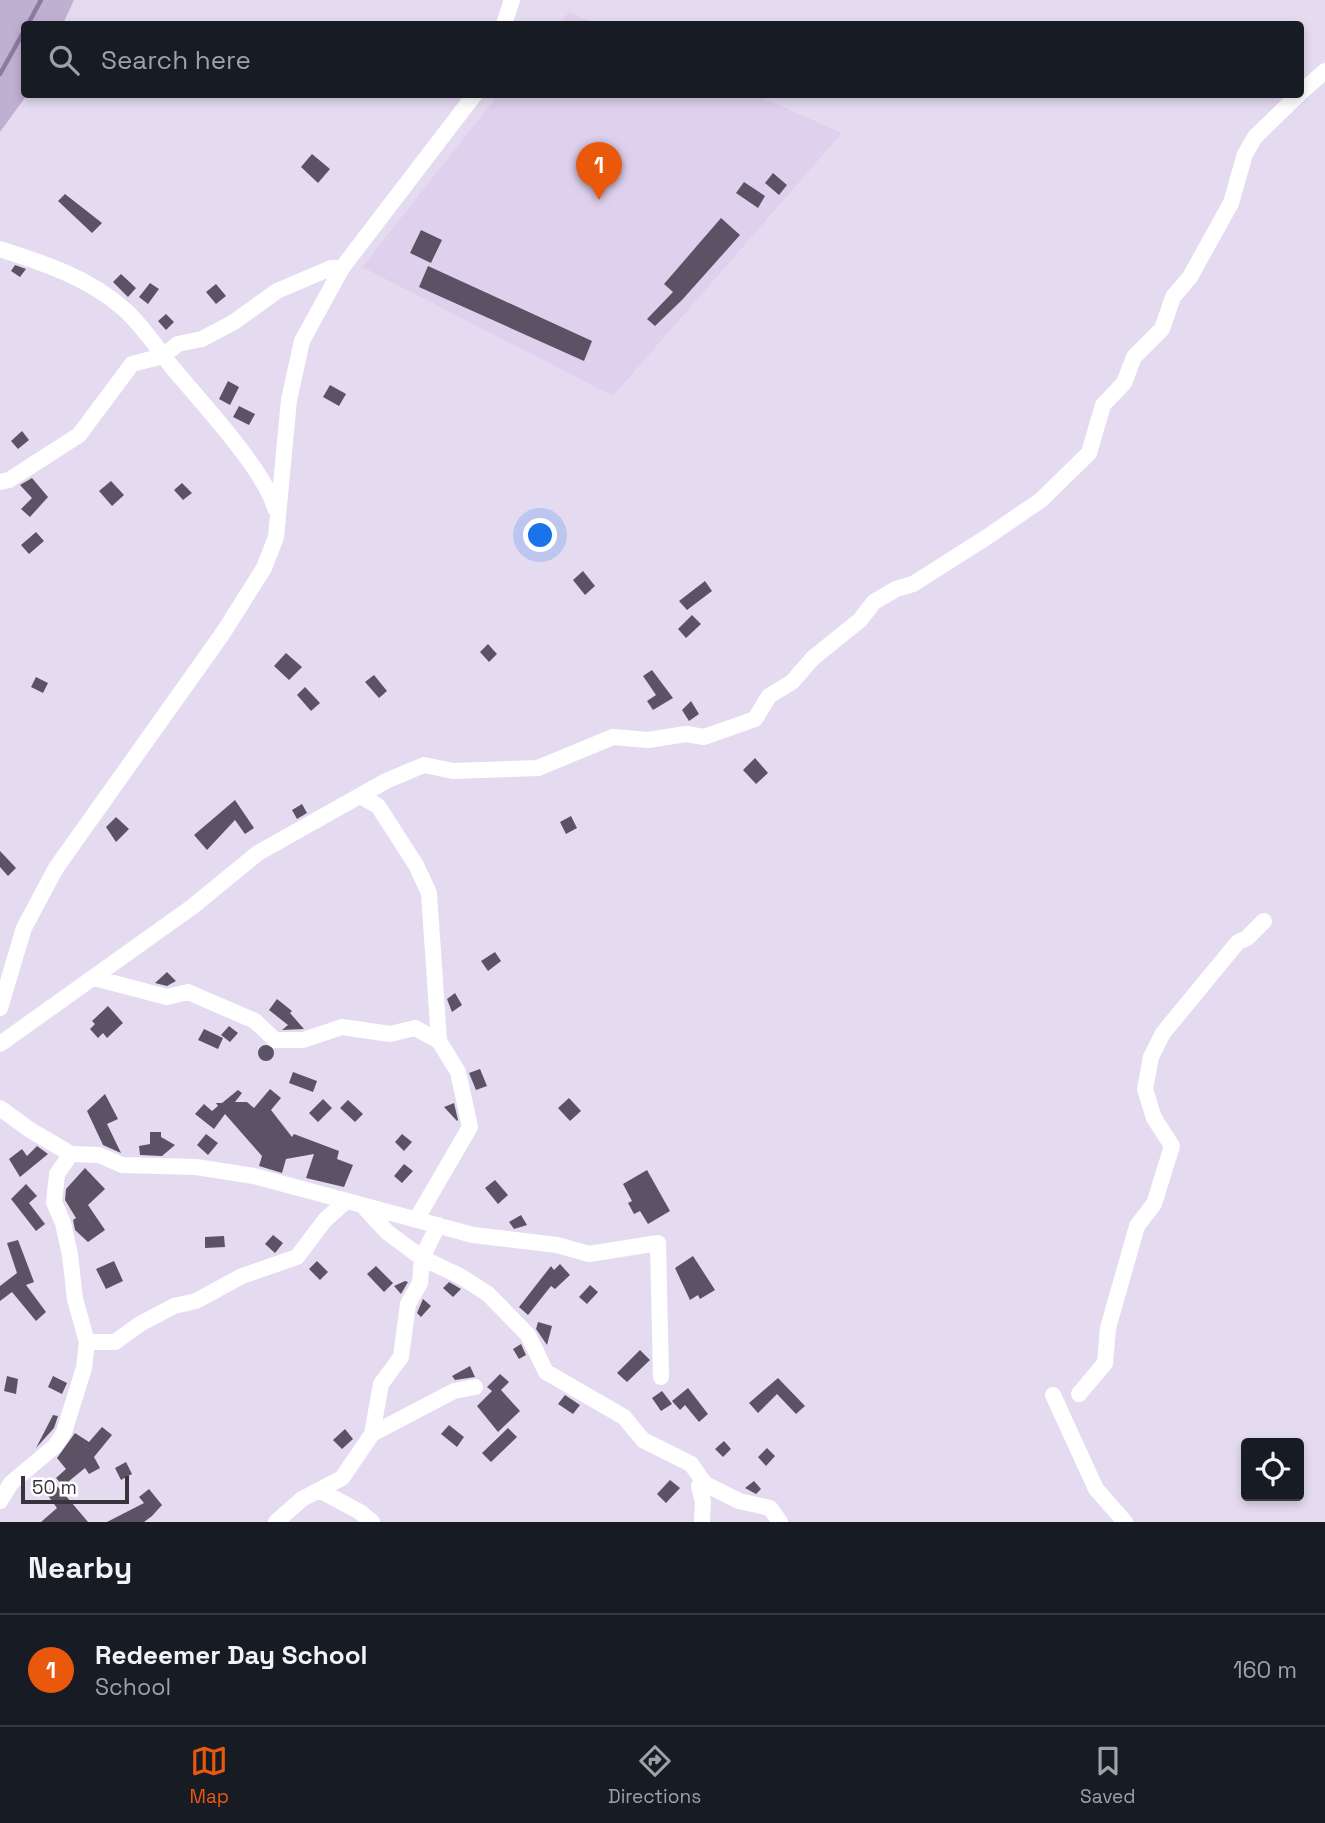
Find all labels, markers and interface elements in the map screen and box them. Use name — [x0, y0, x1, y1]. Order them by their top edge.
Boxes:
search box — [21, 21, 1304, 98]
icon: search — [45, 41, 83, 79]
text: Search here — [101, 43, 251, 77]
pin: 1 — [576, 142, 622, 200]
your location — [523, 518, 557, 552]
map controls — [1241, 1438, 1304, 1501]
button: locate — [1241, 1438, 1304, 1501]
scale bar — [21, 1473, 130, 1505]
text: 50 m — [32, 1475, 77, 1500]
text: Nearby — [28, 1548, 132, 1587]
text: Redeemer Day School — [95, 1638, 367, 1672]
text: 1 — [46, 1655, 56, 1685]
text: 160 m — [1233, 1655, 1297, 1685]
text: School — [95, 1672, 171, 1702]
tab: Map — [189, 1742, 229, 1809]
tab: Directions — [608, 1742, 701, 1809]
tab: Saved — [1080, 1742, 1136, 1809]

